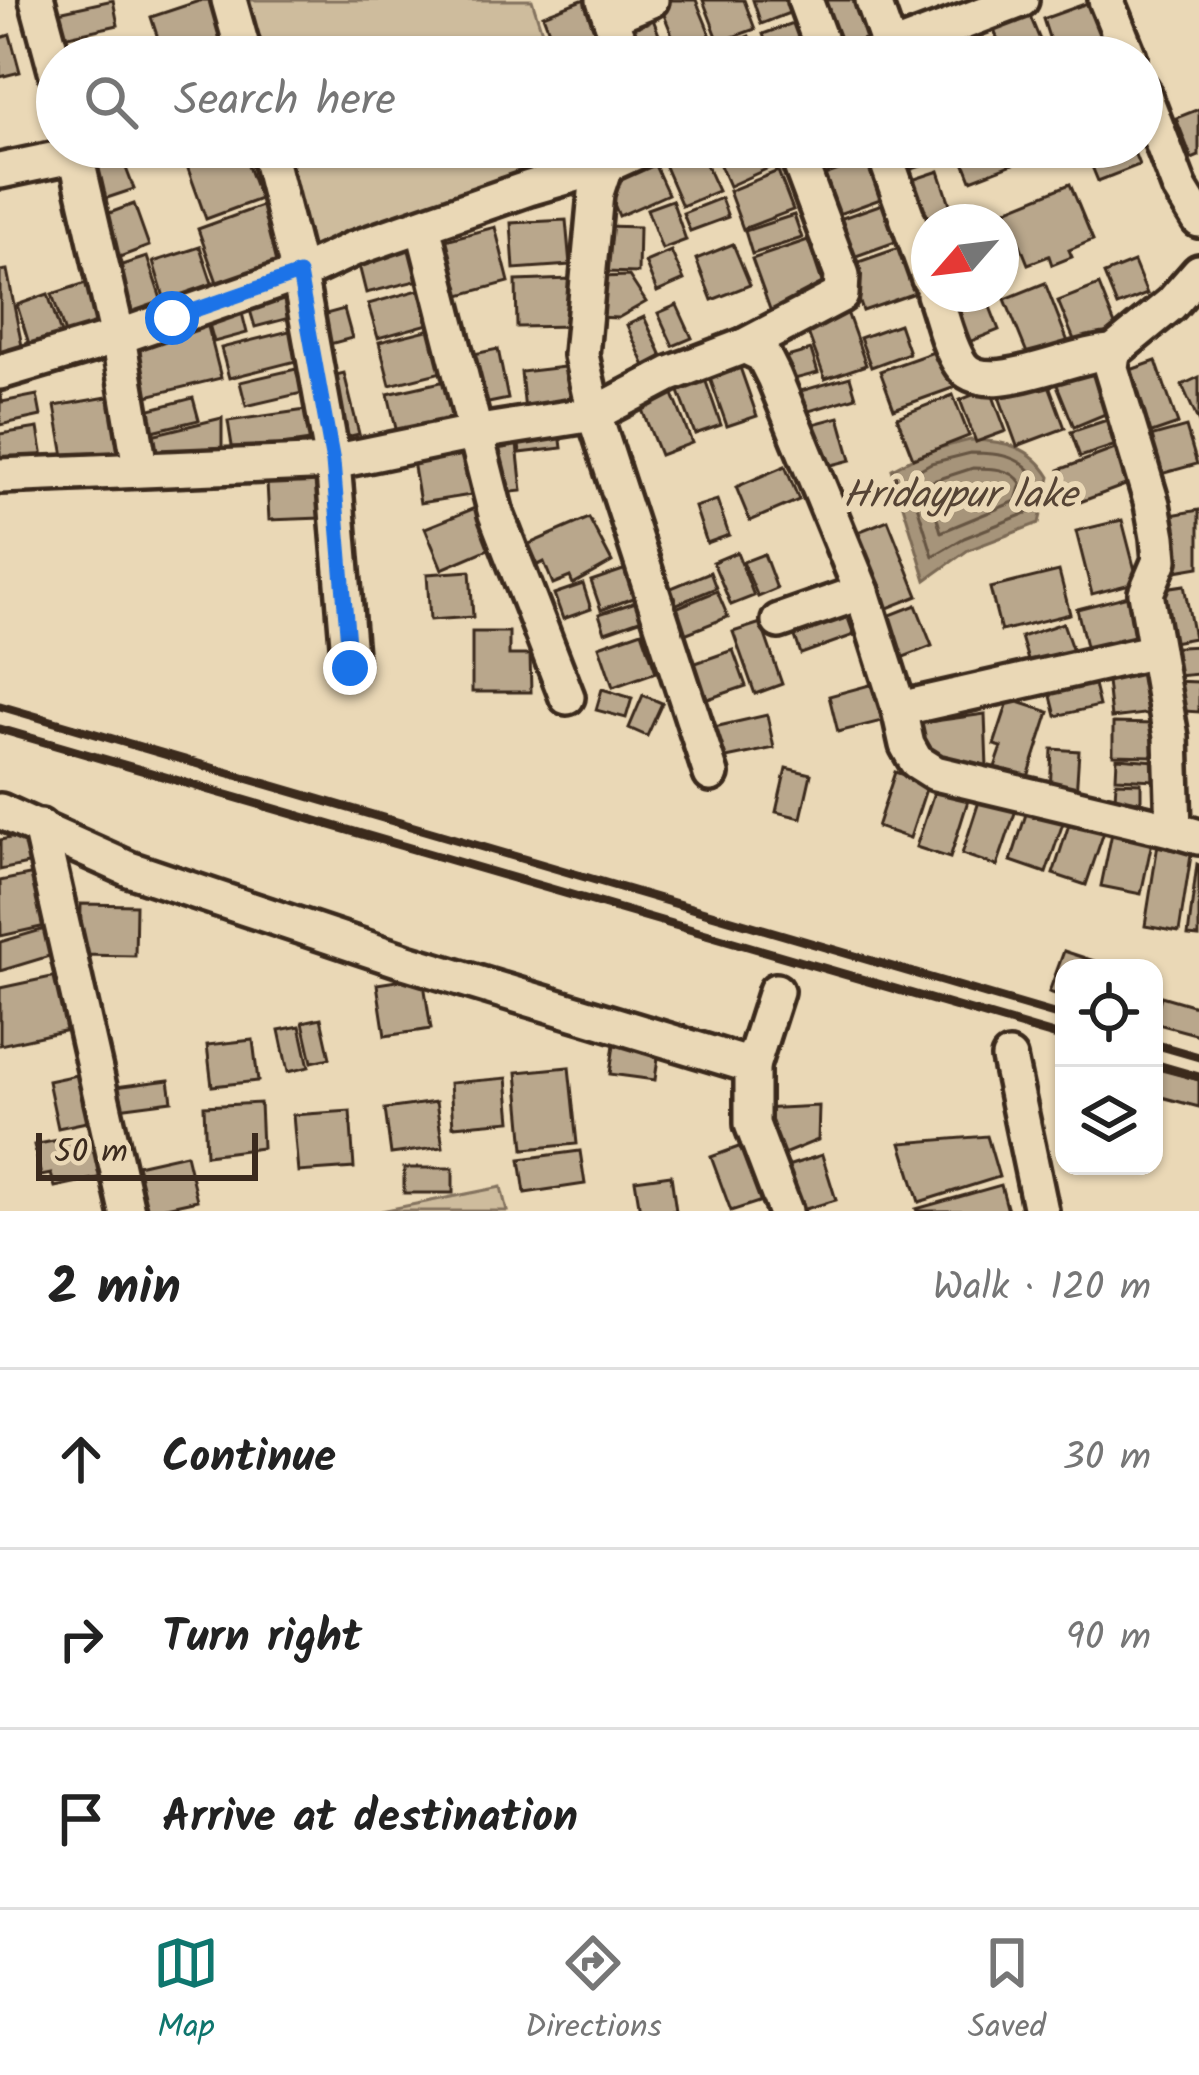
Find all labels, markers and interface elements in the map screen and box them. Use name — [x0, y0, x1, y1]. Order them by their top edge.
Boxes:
search box — [36, 36, 1163, 168]
text: Search here — [174, 66, 396, 138]
icon: search — [78, 69, 144, 135]
north arrow — [911, 204, 1019, 312]
route start — [145, 291, 199, 345]
water label: Hridaypur lake — [843, 466, 1080, 528]
route end — [323, 641, 377, 695]
map controls — [1055, 959, 1163, 1175]
button: locate — [1055, 959, 1163, 1067]
button: layers — [1055, 1067, 1163, 1175]
scale bar — [36, 1127, 258, 1180]
text: 50 m — [54, 1127, 128, 1180]
text: 2 min — [48, 1249, 181, 1330]
text: Walk · 120 m — [933, 1258, 1151, 1320]
text: Continue — [162, 1423, 336, 1495]
icon: ahead — [48, 1426, 114, 1492]
text: 30 m — [1063, 1428, 1151, 1490]
text: Turn right — [162, 1603, 362, 1675]
icon: right — [48, 1606, 114, 1672]
text: 90 m — [1066, 1608, 1151, 1670]
text: Arrive at destination — [162, 1783, 578, 1855]
icon: arrive — [48, 1786, 114, 1852]
tab: Map — [153, 1930, 219, 2055]
tab: Directions — [525, 1930, 662, 2055]
tab: Saved — [968, 1930, 1046, 2055]

